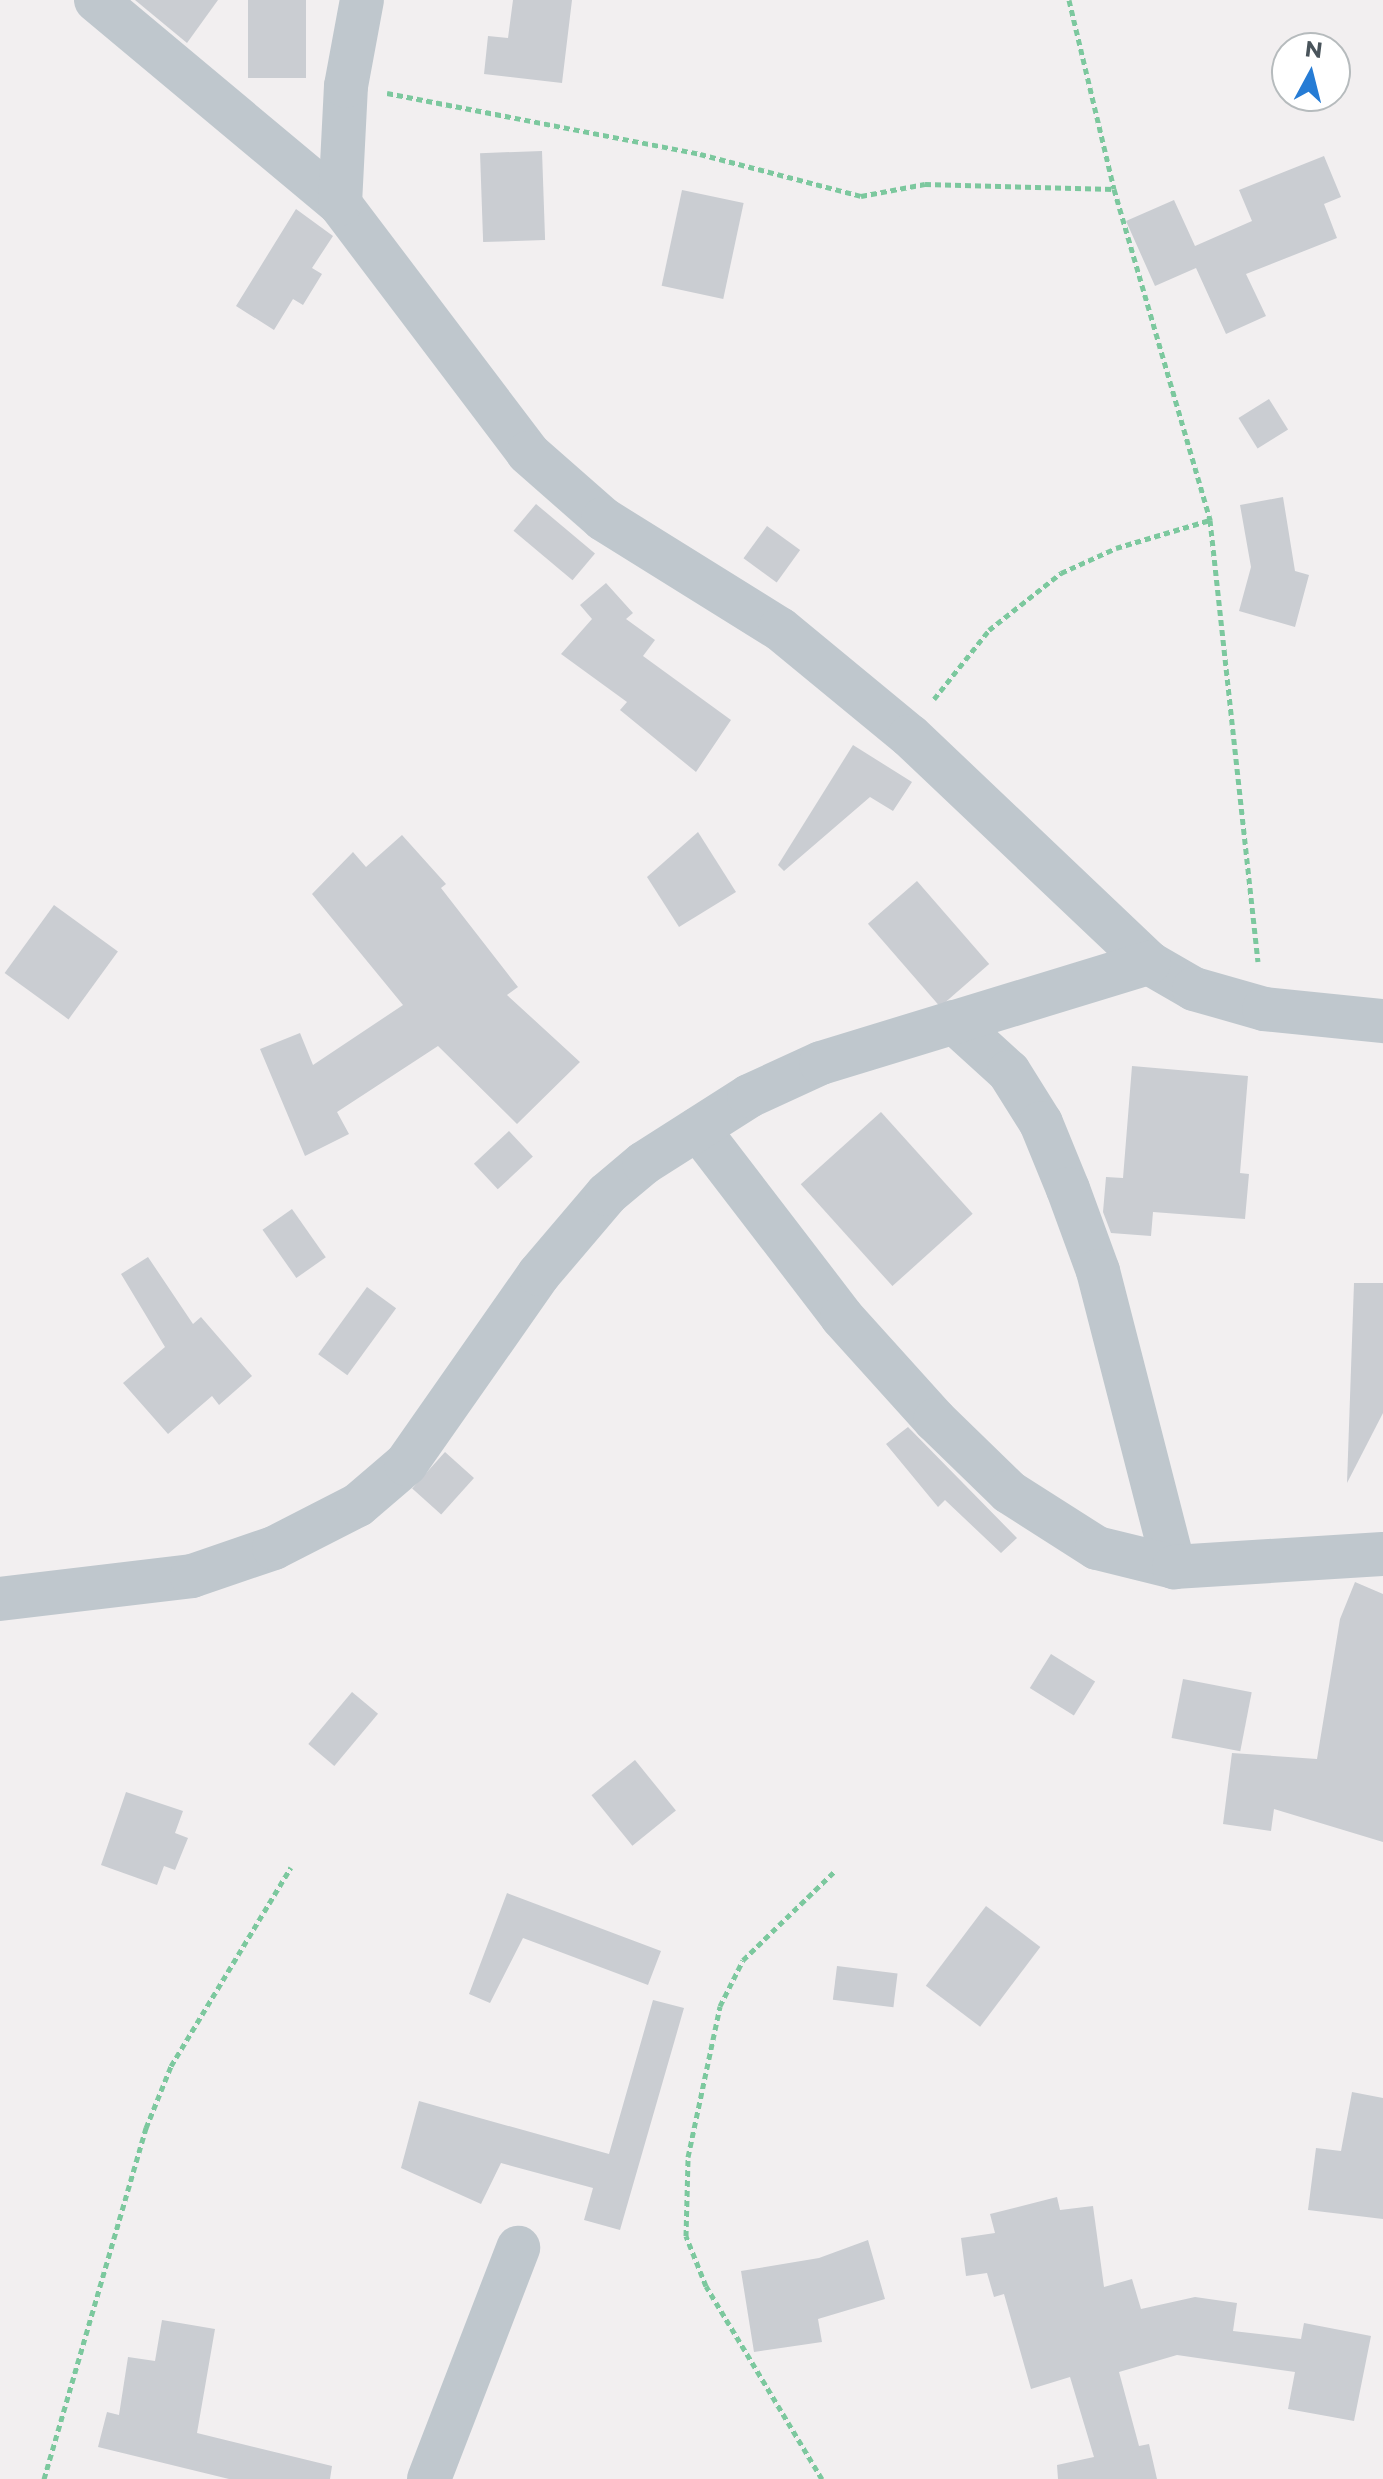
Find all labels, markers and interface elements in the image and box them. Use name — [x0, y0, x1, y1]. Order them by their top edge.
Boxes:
north arrow — [1271, 32, 1351, 112]
text: N — [1303, 35, 1324, 64]

